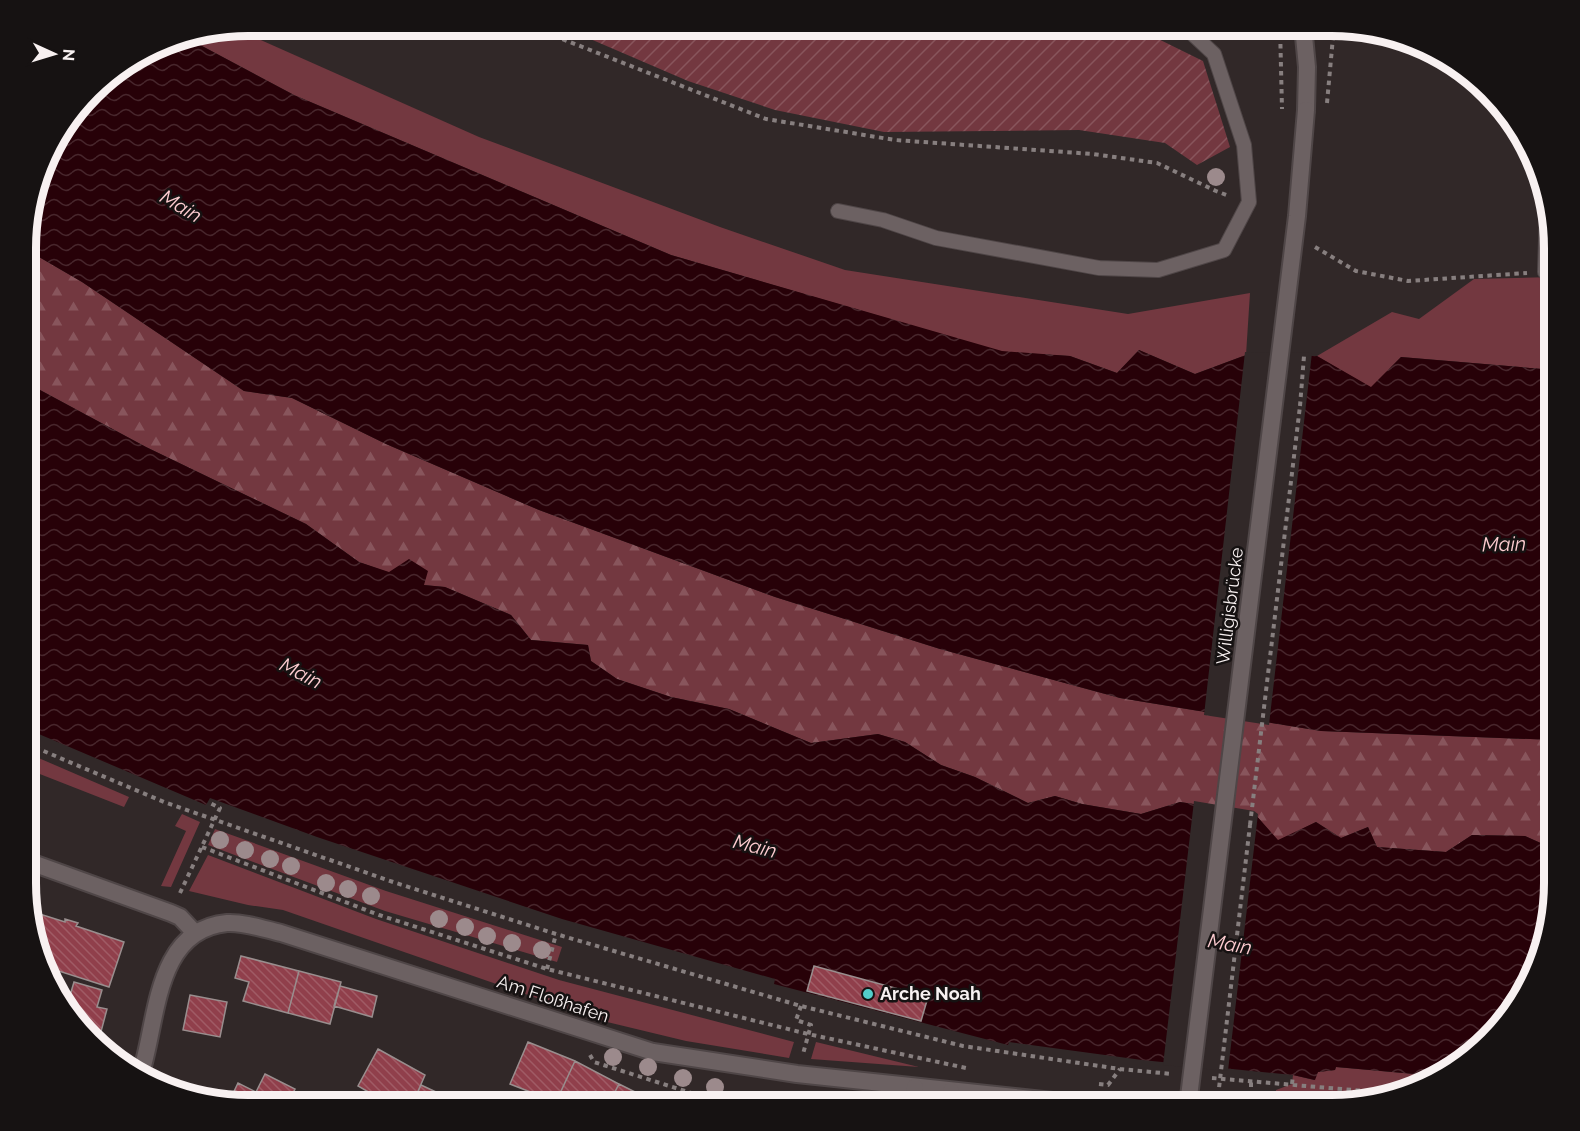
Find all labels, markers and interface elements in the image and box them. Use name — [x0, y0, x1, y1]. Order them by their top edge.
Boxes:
north arrow — [24, 24, 84, 84]
text: N — [59, 48, 78, 62]
water label: Main — [156, 184, 206, 228]
water label: Main — [1482, 532, 1526, 556]
street label: Willigisbrücke — [1212, 546, 1247, 666]
water label: Main — [276, 652, 326, 694]
water label: Main — [731, 829, 779, 863]
water label: Main — [1206, 928, 1254, 960]
street label: Am Floßhafen — [495, 971, 612, 1026]
place label: Arche Noah — [880, 983, 981, 1004]
marker: Arche Noah — [861, 987, 875, 1001]

